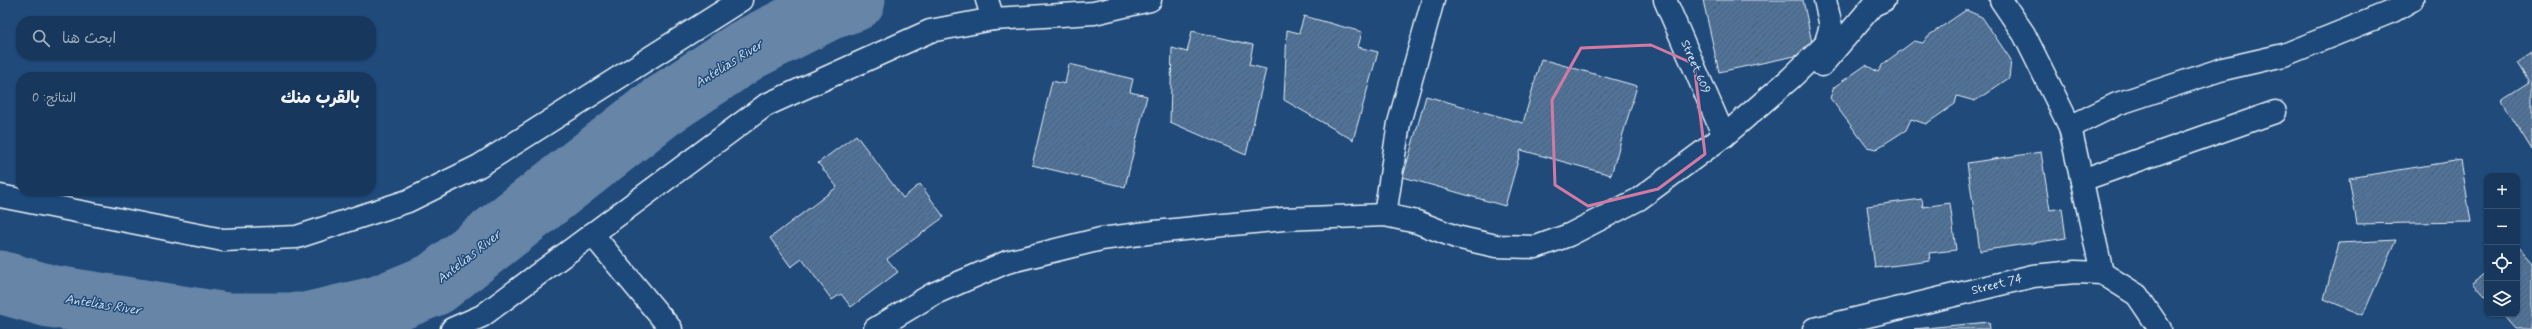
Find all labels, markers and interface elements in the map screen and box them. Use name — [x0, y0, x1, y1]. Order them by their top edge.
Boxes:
search box — [16, 16, 376, 60]
icon: search — [30, 27, 52, 49]
text: ابحث هنا — [62, 29, 116, 49]
water label: Antelias River — [692, 36, 767, 92]
street label: Street 609 — [1677, 38, 1713, 96]
text: بالقرب منك — [281, 87, 360, 109]
text: النتائج: 0 — [32, 90, 76, 107]
map controls — [2484, 173, 2520, 317]
button: + — [2484, 173, 2520, 209]
button: − — [2484, 209, 2520, 245]
water label: Antelias River — [434, 226, 506, 287]
button: locate — [2484, 245, 2520, 281]
street label: Street 74 — [1970, 271, 2024, 299]
button: layers — [2484, 281, 2520, 317]
water label: Antelias River — [64, 291, 144, 320]

